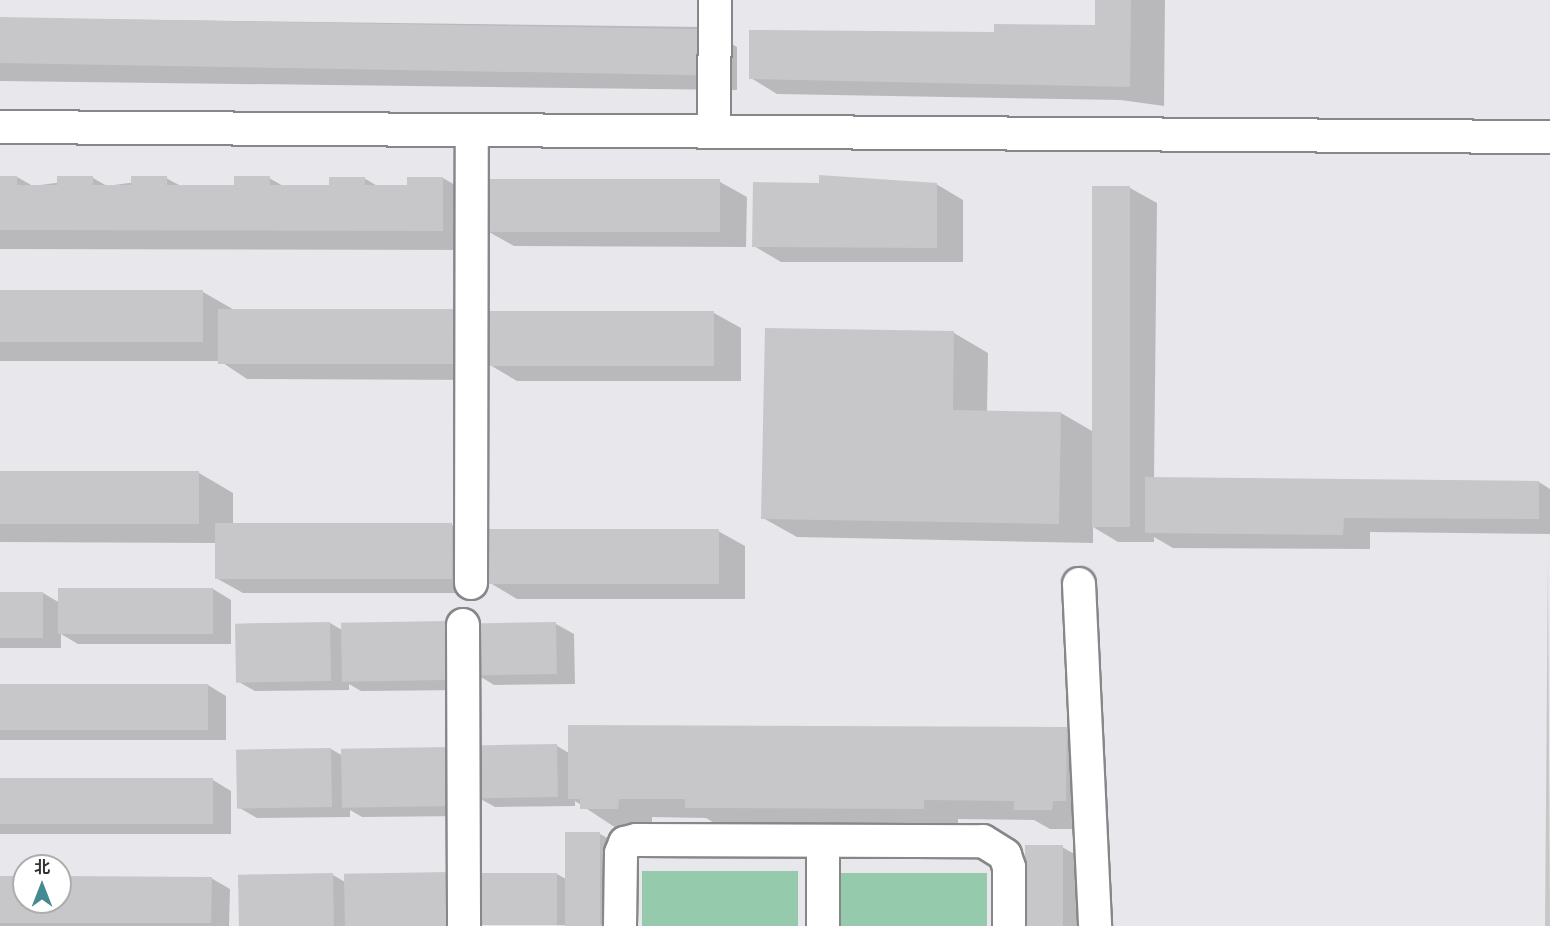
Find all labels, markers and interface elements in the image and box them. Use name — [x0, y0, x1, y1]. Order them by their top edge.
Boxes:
north arrow — [12, 854, 72, 914]
text: 北 — [34, 858, 50, 877]

